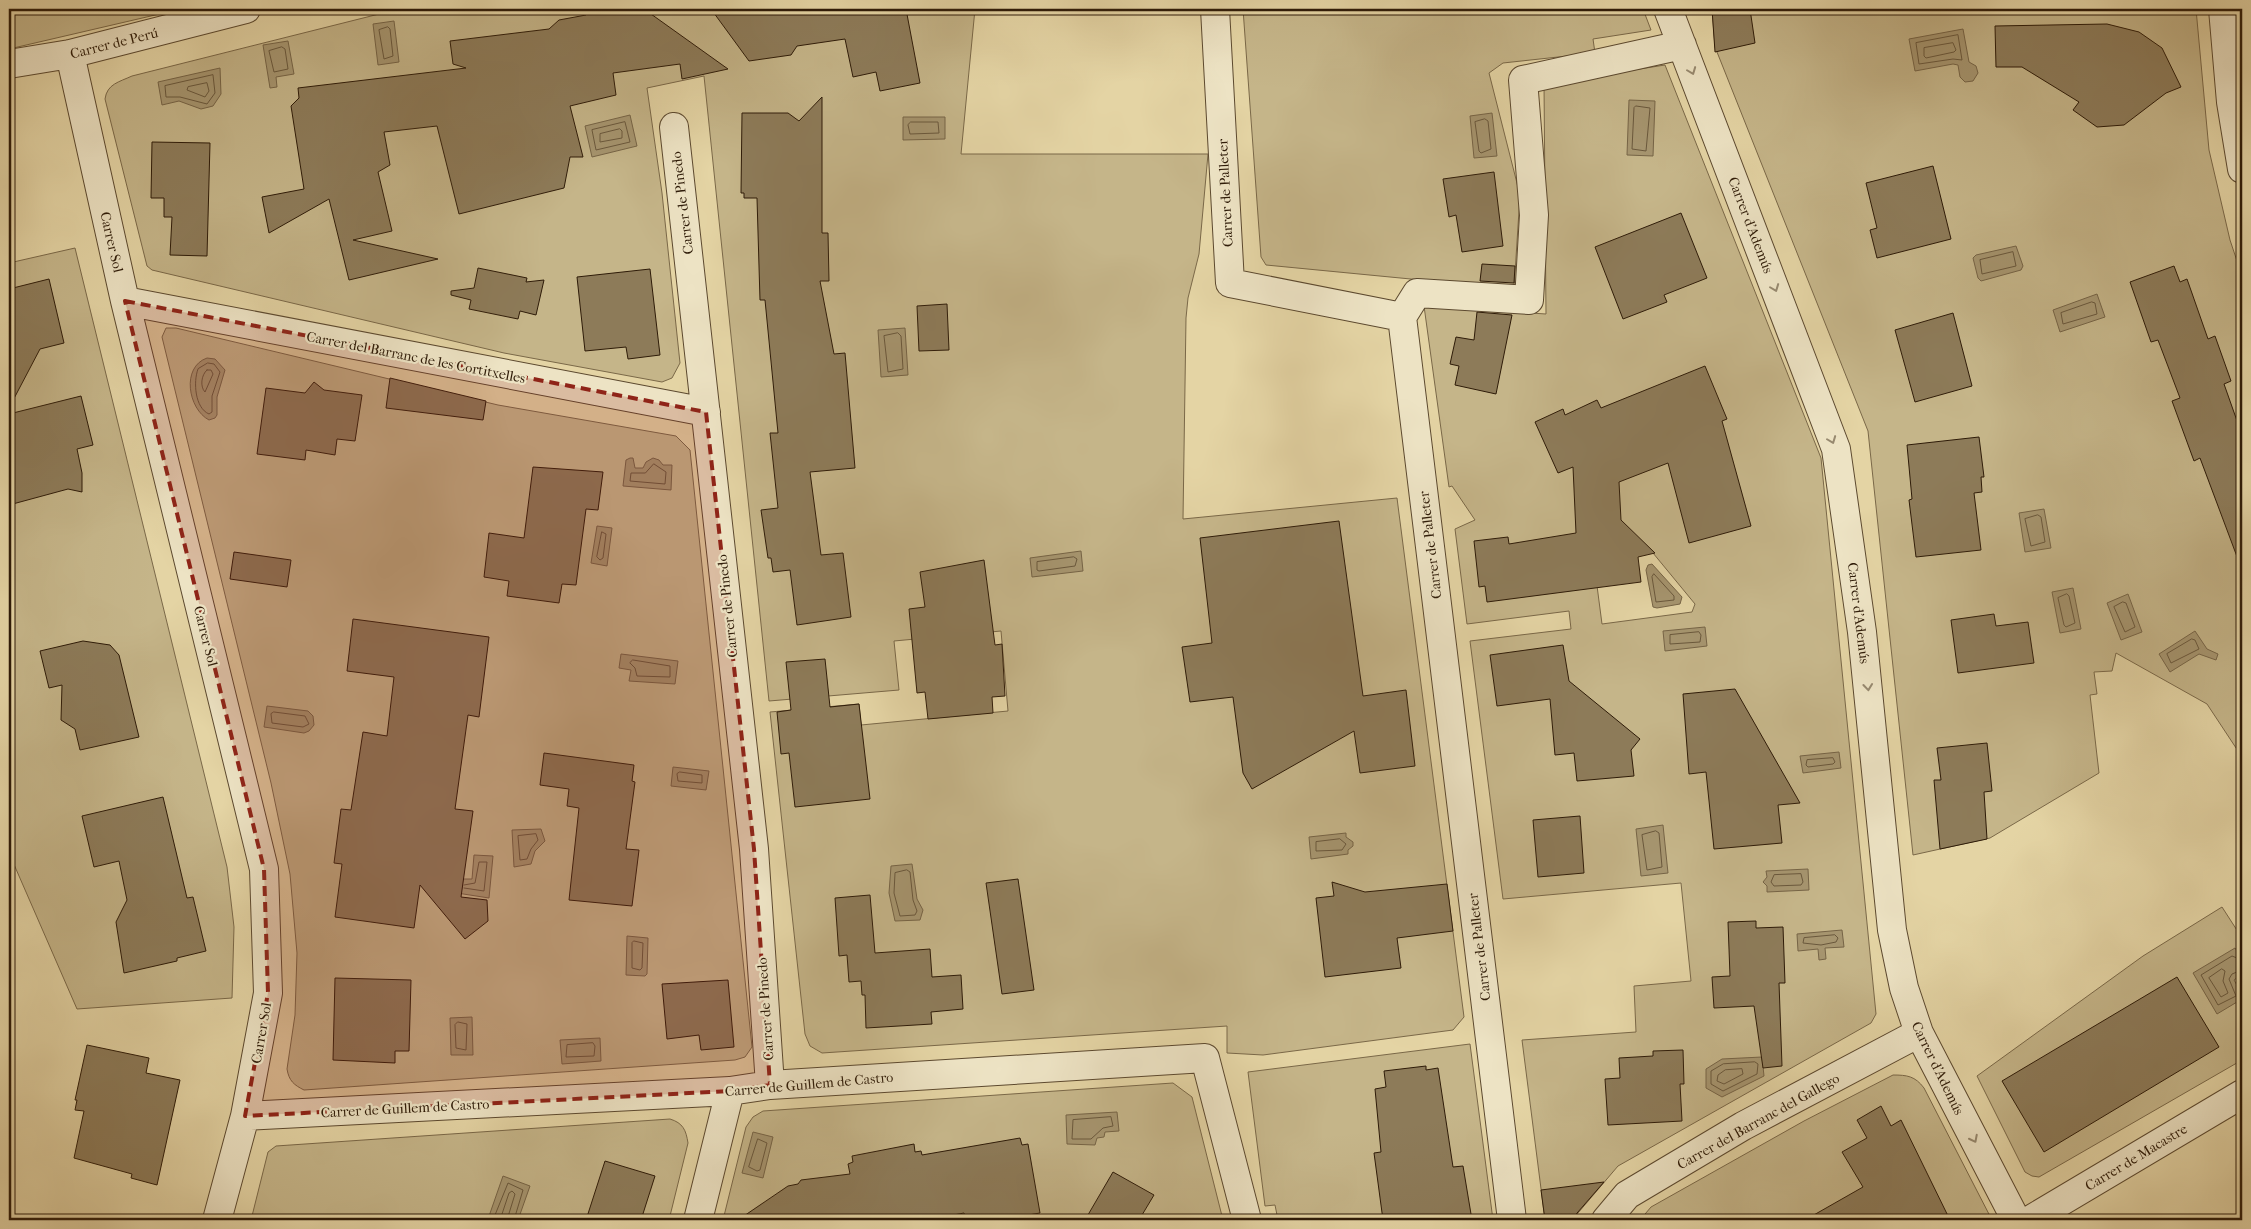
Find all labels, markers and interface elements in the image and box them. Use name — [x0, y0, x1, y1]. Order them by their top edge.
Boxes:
street label: Carrer de Perú — [68, 24, 160, 63]
one-way arrow — [1686, 66, 1696, 75]
street label: Carrer de Palleter — [1214, 138, 1237, 248]
street label: Carrer de Pinedo — [668, 151, 697, 255]
street label: Carrer d'Ademús — [1724, 175, 1777, 276]
street label: Carrer Sol — [96, 210, 127, 274]
one-way arrow — [1768, 283, 1779, 292]
street label: Carrer del Barranc de les Cortitxelles — [305, 328, 527, 387]
one-way arrow — [1826, 435, 1836, 444]
street label: Carrer de Palleter — [1415, 490, 1446, 600]
street label: Carrer de Pinedo — [714, 554, 741, 658]
street label: Carrer d'Ademús — [1844, 561, 1873, 665]
street label: Carrer Sol — [190, 604, 221, 668]
one-way arrow — [1862, 683, 1873, 691]
street label: Carrer de Palleter — [1464, 892, 1495, 1002]
street label: Carrer de Pinedo — [753, 957, 778, 1061]
street label: Carrer Sol — [248, 1001, 275, 1065]
street label: Carrer d'Ademús — [1908, 1019, 1968, 1118]
street label: Carrer de Guillem de Castro — [724, 1069, 894, 1100]
street label: Carrer del Barranc del Gallego — [1674, 1070, 1842, 1173]
street label: Carrer de Guillem de Castro — [320, 1096, 490, 1121]
street label: Carrer de Macastre — [2082, 1120, 2190, 1195]
one-way arrow — [1967, 1133, 1977, 1142]

